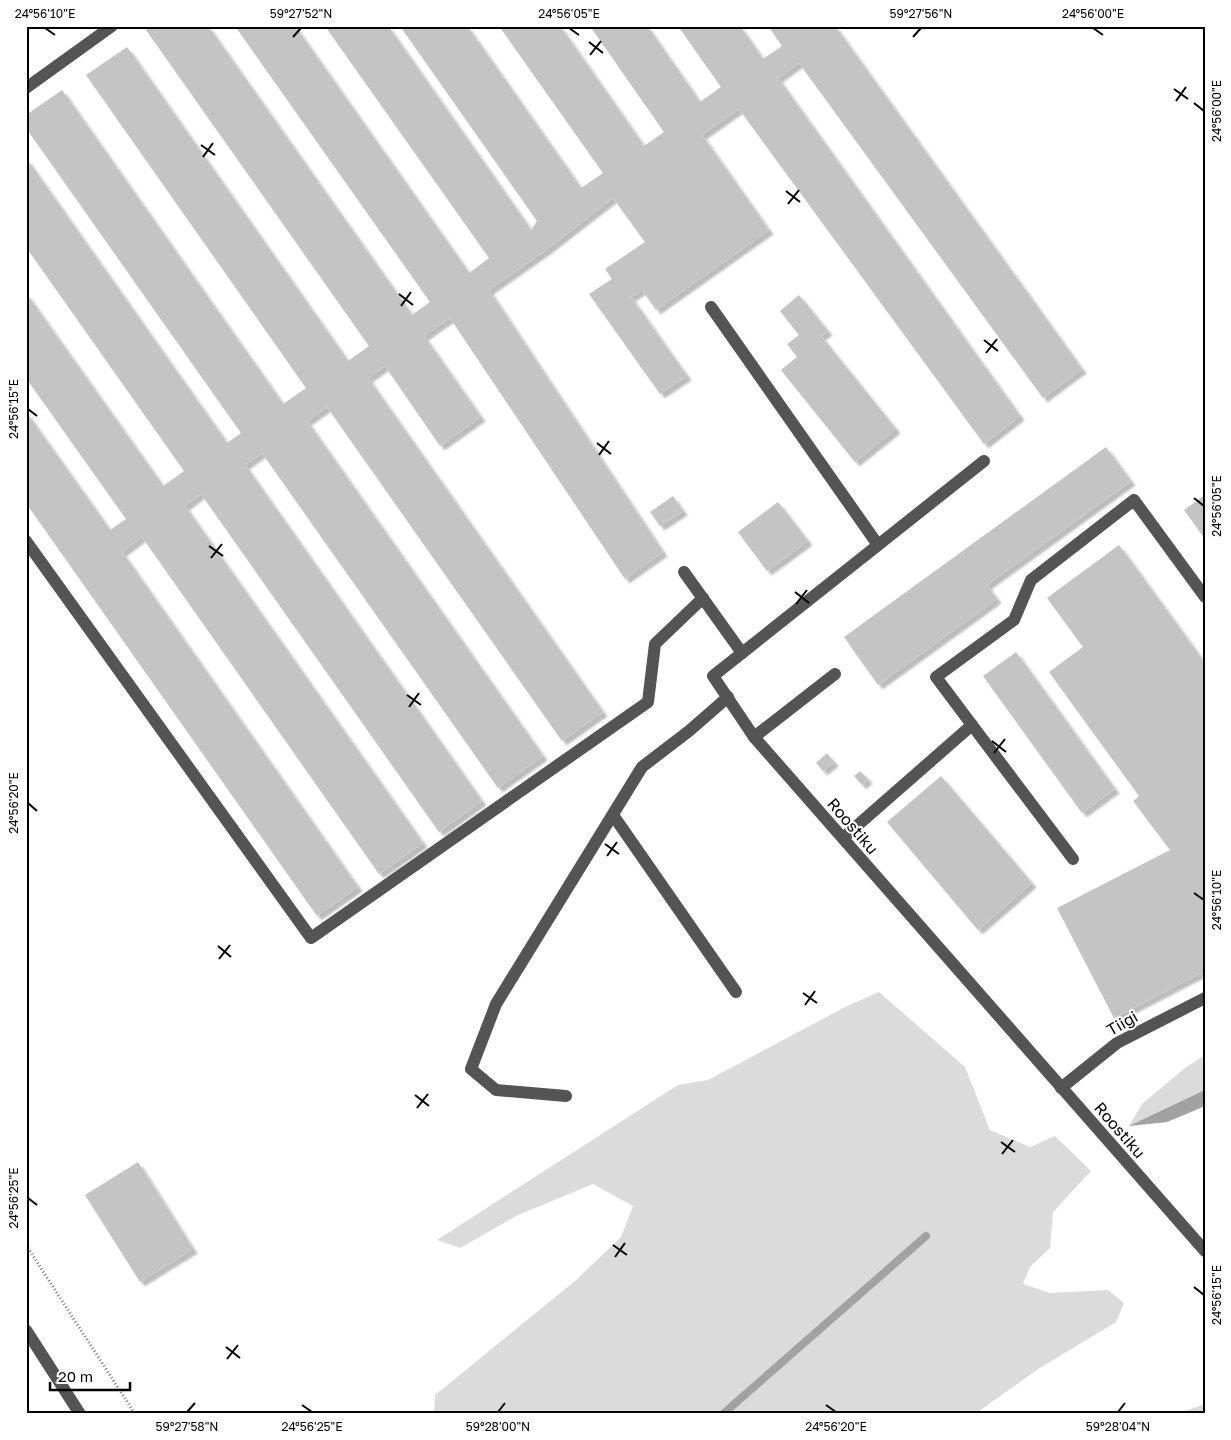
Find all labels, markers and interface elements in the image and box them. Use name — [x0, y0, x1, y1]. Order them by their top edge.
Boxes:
text: 24°56'10"E — [15, 6, 75, 21]
text: 59°27'52"N — [270, 6, 332, 21]
text: 24°56'05"E — [538, 6, 600, 21]
text: 59°27'56"N — [890, 6, 952, 21]
text: 24°56'00"E — [1062, 6, 1124, 21]
text: 24°56'00"E — [1209, 80, 1224, 142]
text: 24°56'15"E — [6, 379, 21, 439]
text: 24°56'05"E — [1209, 475, 1224, 537]
text: 24°56'20"E — [6, 772, 21, 834]
street label: Roostiku — [823, 794, 883, 858]
text: 24°56'10"E — [1209, 870, 1224, 930]
street label: Tiigi — [1103, 1006, 1141, 1040]
street label: Roostiku — [1090, 1098, 1150, 1162]
text: 24°56'25"E — [6, 1167, 21, 1229]
text: 24°56'15"E — [1209, 1265, 1224, 1325]
scale bar — [50, 1360, 130, 1392]
text: 20 m — [58, 1367, 93, 1385]
text: 59°27'58"N — [156, 1419, 218, 1434]
text: 24°56'25"E — [281, 1419, 343, 1434]
text: 59°28'00"N — [466, 1419, 530, 1434]
text: 24°56'20"E — [805, 1419, 867, 1434]
text: 59°28'04"N — [1086, 1419, 1150, 1434]

